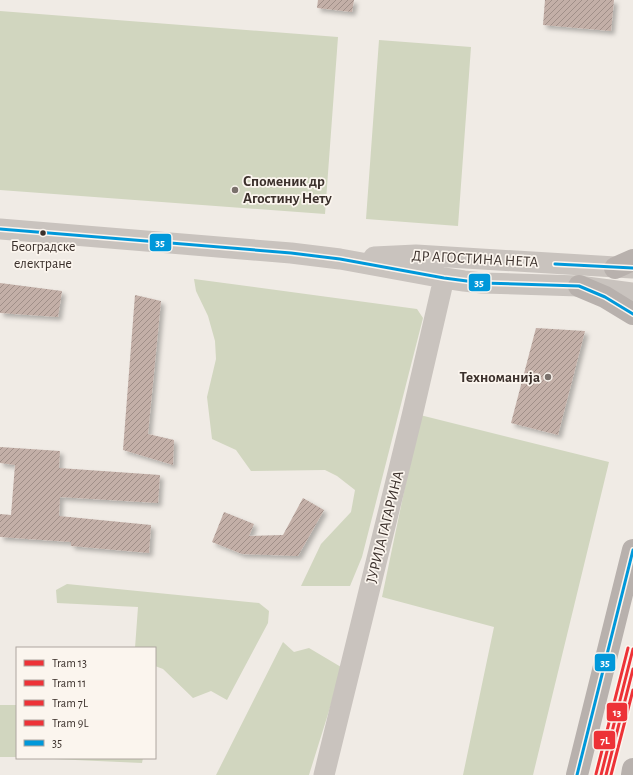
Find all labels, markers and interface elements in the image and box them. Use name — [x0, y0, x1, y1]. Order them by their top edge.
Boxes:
place label: Споменик др Агостину Нету — [243, 174, 332, 206]
marker: Споменик др Агостину Нету — [230, 185, 240, 195]
marker: Београдске електране — [38, 228, 48, 238]
line badge: 35 — [149, 233, 172, 252]
text: 35 — [155, 237, 165, 248]
place label: Београдске електране — [11, 240, 75, 271]
street label: ДР АГОСТИНА НЕТА — [411, 248, 539, 270]
line badge: 35 — [468, 273, 491, 292]
text: 35 — [474, 277, 484, 288]
place label: Техноманија — [459, 370, 540, 385]
marker: Техноманија — [543, 372, 553, 382]
street label: ЈУРИЈА ГАГАРИНА — [364, 469, 406, 585]
legend — [16, 647, 156, 759]
line badge: 35 — [594, 653, 616, 672]
text: Tram 13 — [52, 657, 87, 669]
text: 35 — [600, 657, 610, 668]
text: Tram 11 — [52, 677, 86, 689]
text: Tram 7L — [52, 697, 88, 709]
line badge: 13 — [606, 702, 628, 722]
text: 13 — [613, 707, 622, 718]
text: Tram 9L — [52, 717, 89, 729]
line badge: 7L — [593, 730, 616, 750]
text: 7L — [600, 735, 610, 746]
text: 35 — [52, 737, 62, 749]

